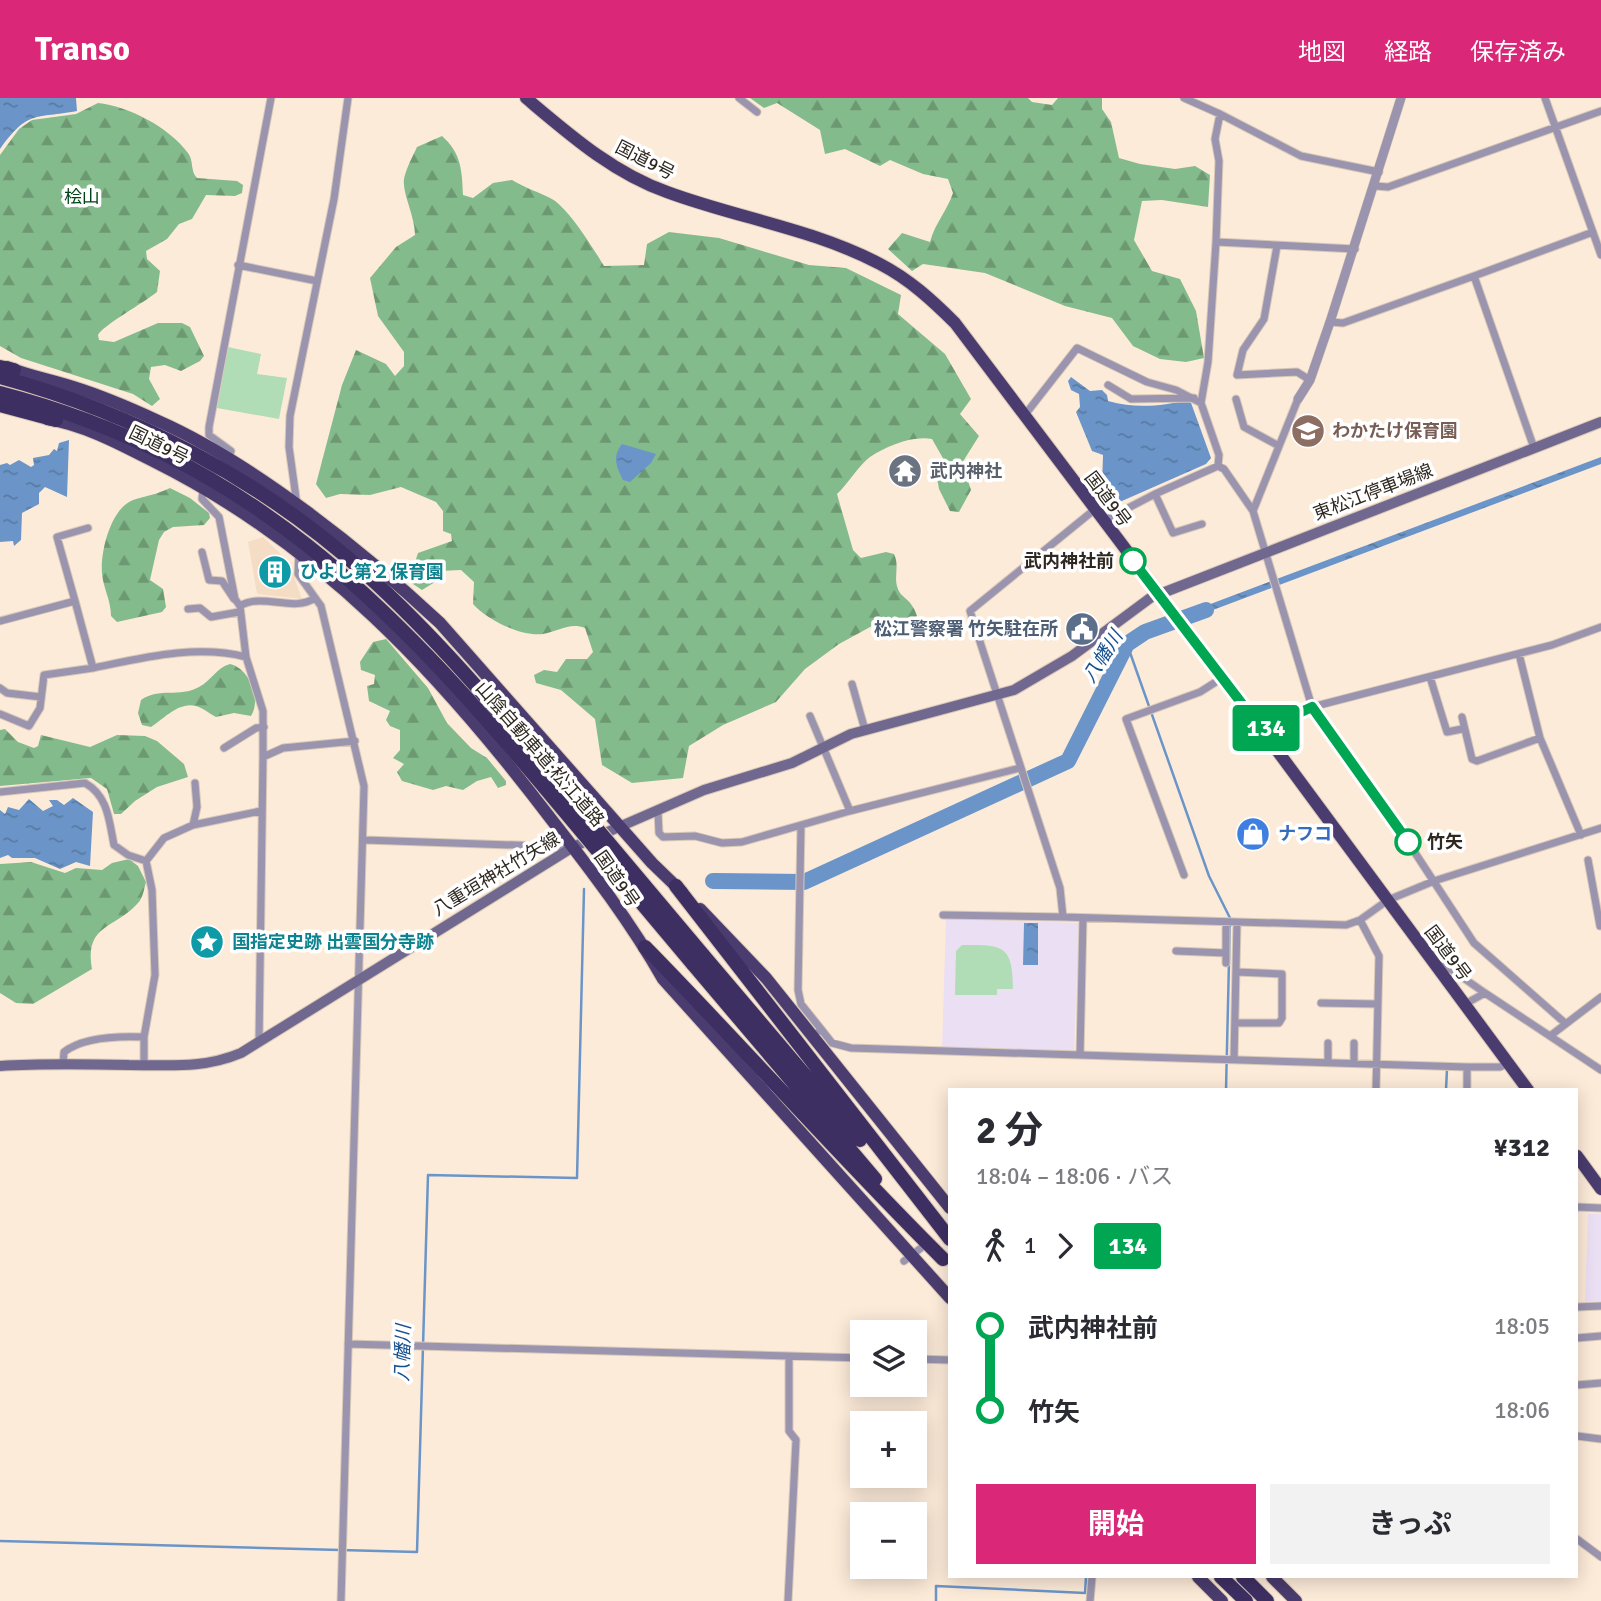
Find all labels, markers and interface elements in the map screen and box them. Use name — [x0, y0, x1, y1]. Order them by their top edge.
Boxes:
text: Transo — [35, 29, 130, 70]
text: 地図 — [1298, 37, 1346, 67]
text: 経路 — [1384, 37, 1432, 67]
text: 保存済み — [1470, 37, 1566, 67]
street label: 国道9号 — [612, 136, 678, 184]
park label: 桧山 — [64, 186, 100, 208]
school or university icon: わかたけ保育園 — [1289, 412, 1327, 450]
place label: わかたけ保育園 — [1332, 420, 1458, 442]
street label: 国道9号 — [126, 421, 192, 469]
temple icon: 武内神社 — [886, 452, 924, 490]
street label: 東松江停車場線 — [1310, 459, 1436, 525]
place label: 武内神社 — [930, 460, 1002, 482]
street label: 国道9号 — [1080, 467, 1136, 531]
marker: 武内神社前 — [1120, 548, 1146, 574]
place label: 武内神社前 — [1024, 550, 1114, 572]
building icon: ひよし第２保育園 — [256, 553, 294, 591]
place label: ひよし第２保育園 — [300, 561, 444, 583]
public building icon: 松江警察署 竹矢駐在所 — [1063, 610, 1101, 648]
place label: 松江警察署 竹矢駐在所 — [874, 618, 1058, 640]
water label: 八幡川 — [1078, 624, 1129, 687]
street label: 山陰自動車道;松江道路 — [471, 677, 609, 831]
line badge: 134 — [1226, 705, 1306, 751]
text: 134 — [1247, 713, 1285, 743]
shop icon: ナフコ — [1234, 815, 1272, 853]
place label: ナフコ — [1278, 823, 1332, 845]
street label: 八重垣神社竹矢線 — [429, 827, 563, 921]
marker: 竹矢 — [1395, 829, 1421, 855]
place label: 竹矢 — [1427, 831, 1463, 853]
street label: 国道9号 — [590, 847, 644, 911]
street label: 国道9号 — [1420, 921, 1476, 985]
place icon: 国指定史跡 出雲国分寺跡 — [188, 923, 226, 961]
place label: 国指定史跡 出雲国分寺跡 — [232, 931, 434, 953]
text: 2 分 — [976, 1107, 1043, 1154]
text: ¥312 — [1494, 1132, 1550, 1164]
text: 18:04 – 18:06 · バス — [976, 1162, 1173, 1191]
icon: walk — [976, 1227, 1014, 1265]
icon: forward — [1046, 1227, 1084, 1265]
text: 1 — [1024, 1231, 1036, 1260]
text: 134 — [1108, 1231, 1147, 1261]
text: 18:05 — [1494, 1312, 1550, 1341]
text: 武内神社前 — [1028, 1313, 1158, 1345]
map controls — [850, 1320, 927, 1579]
button: layers — [850, 1320, 927, 1397]
water label: 八幡川 — [390, 1322, 416, 1382]
text: 18:06 — [1494, 1396, 1550, 1425]
text: 竹矢 — [1028, 1397, 1080, 1429]
button: + — [850, 1411, 927, 1488]
button: 開始 — [976, 1484, 1256, 1564]
button: きっぷ — [1270, 1484, 1550, 1564]
button: − — [850, 1502, 927, 1579]

